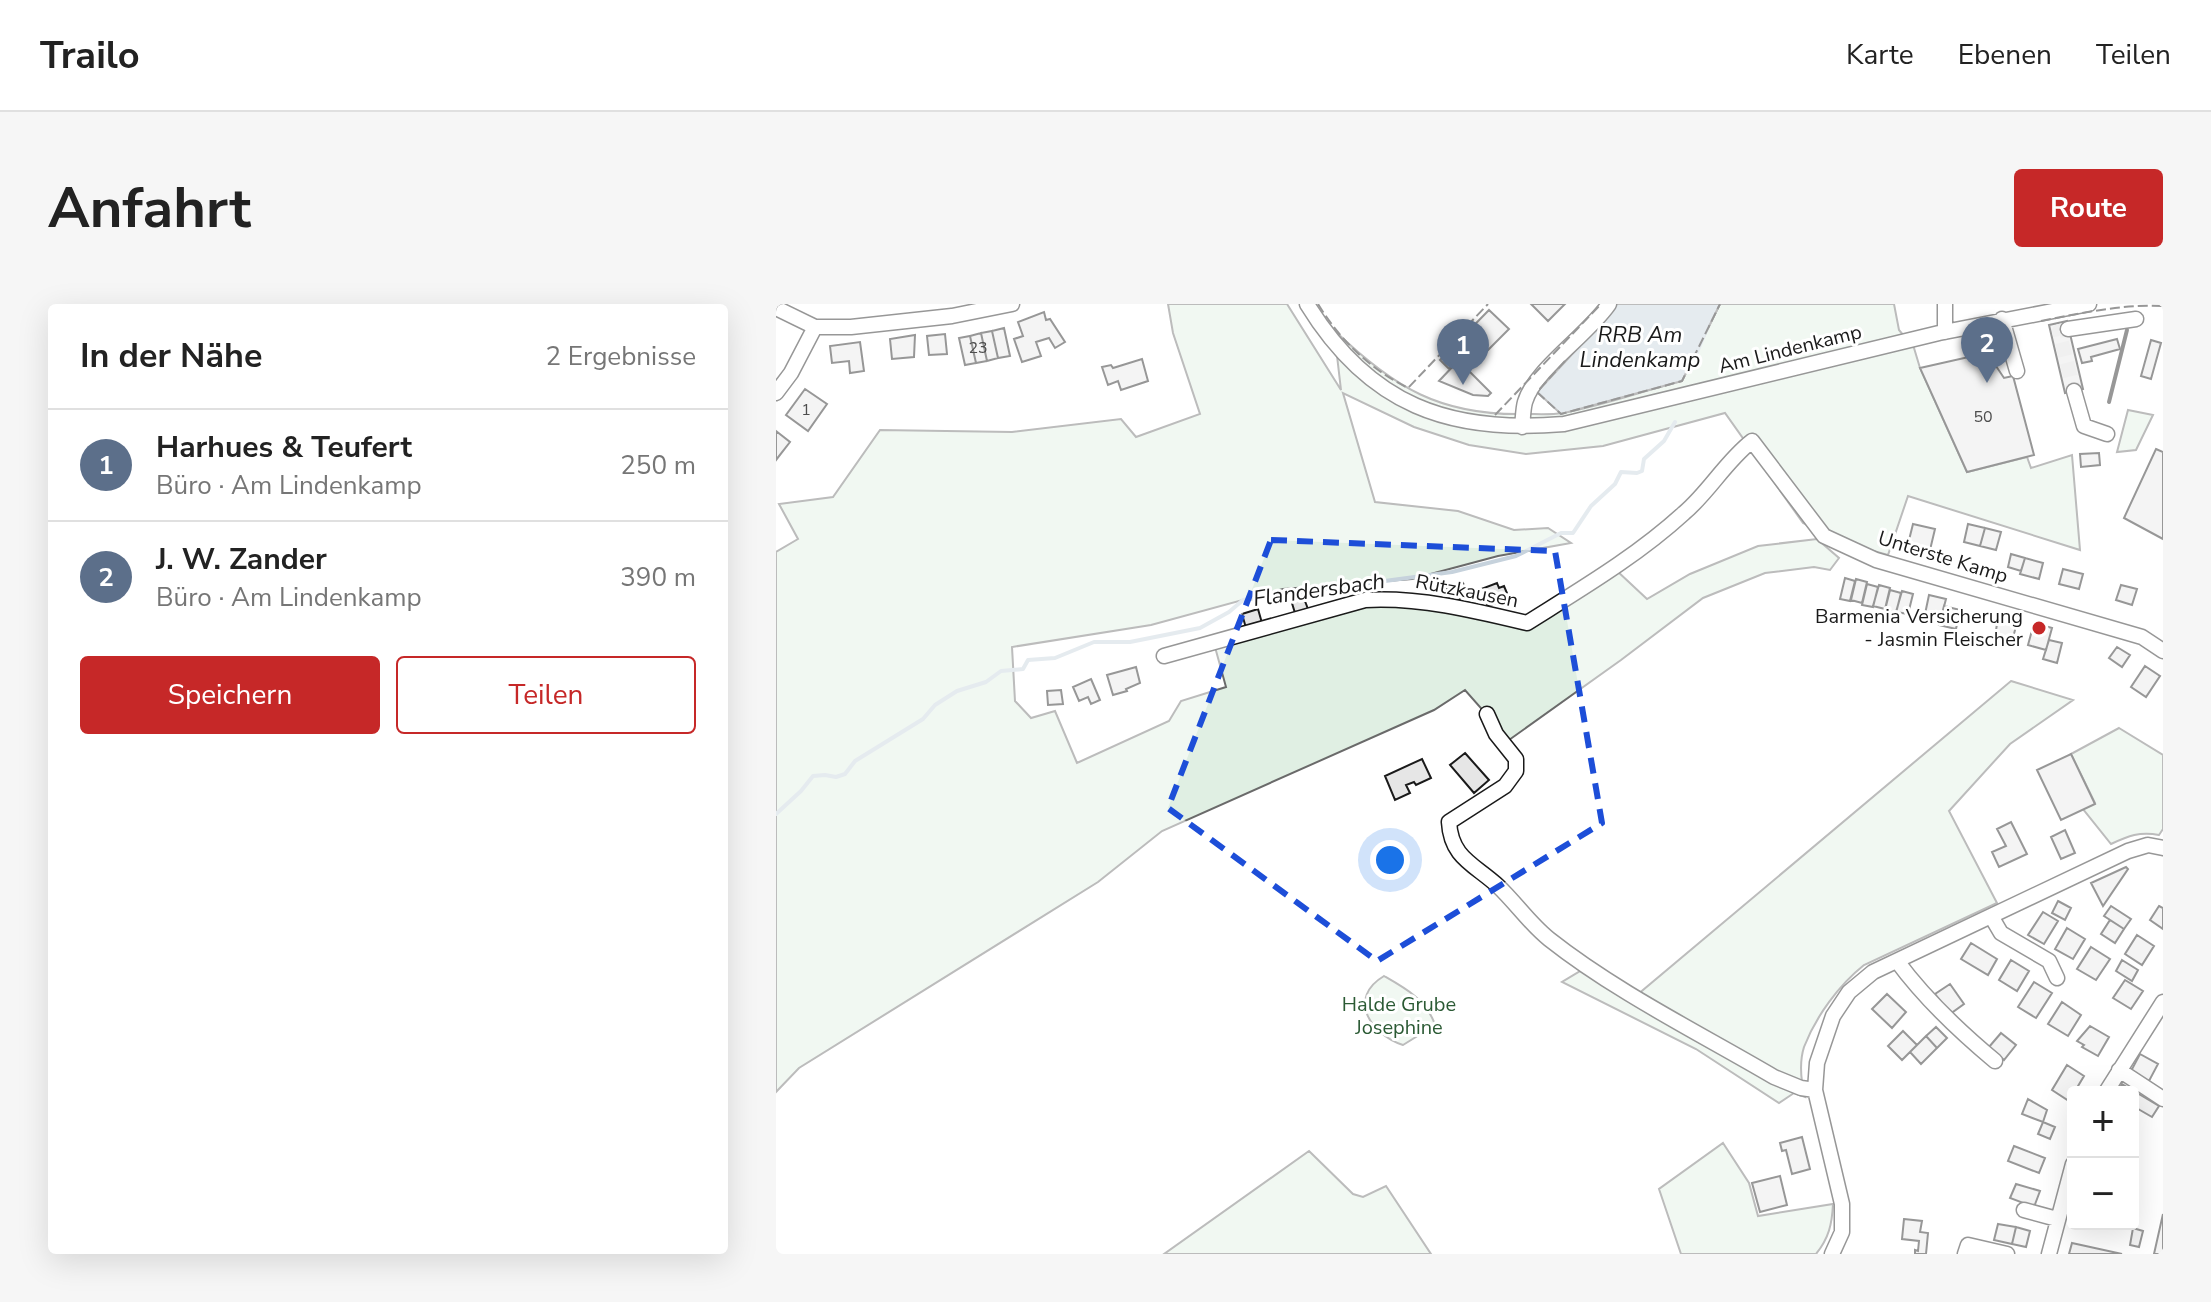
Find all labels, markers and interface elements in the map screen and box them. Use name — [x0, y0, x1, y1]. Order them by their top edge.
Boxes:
text: Trailo — [40, 30, 140, 81]
text: Karte — [1846, 36, 1914, 74]
text: Ebenen — [1958, 36, 2052, 74]
text: Teilen — [2096, 36, 2171, 74]
button: Route — [2014, 169, 2163, 247]
text: Anfahrt — [48, 170, 251, 247]
pin: 2 — [1961, 317, 2013, 383]
street label: Am Lindenkamp — [1716, 318, 1864, 380]
pin: 1 — [1437, 319, 1489, 385]
water label: RRB Am Lindenkamp — [1580, 320, 1700, 375]
text: In der Nähe — [80, 333, 262, 379]
house number: 23 — [968, 337, 988, 359]
text: 2 Ergebnisse — [546, 339, 696, 374]
house number: 1 — [801, 399, 811, 421]
house number: 50 — [1973, 406, 1993, 428]
text: Harhues & Teufert — [156, 427, 412, 468]
text: 1 — [98, 448, 114, 483]
text: 250 m — [620, 448, 696, 483]
text: Büro · Am Lindenkamp — [156, 468, 422, 503]
street label: Unterste Kamp — [1875, 524, 2011, 590]
text: J. W. Zander — [156, 539, 327, 580]
text: 2 — [98, 560, 114, 595]
text: 390 m — [620, 560, 696, 595]
water label: Flandersbach — [1251, 566, 1387, 614]
street label: Rützkausen — [1413, 568, 1521, 614]
text: Büro · Am Lindenkamp — [156, 580, 422, 615]
place label: Barmenia Versicherung - Jasmin Fleischer — [1815, 603, 2023, 653]
marker: Barmenia Versicherung - Jasmin Fleischer — [2030, 619, 2048, 637]
button: Speichern — [80, 656, 380, 734]
button: Teilen — [396, 656, 696, 734]
your location — [1370, 840, 1410, 880]
park label: Halde Grube Josephine — [1342, 991, 1456, 1041]
map controls — [2067, 1086, 2139, 1230]
button: + — [2067, 1086, 2139, 1158]
button: − — [2067, 1158, 2139, 1230]

